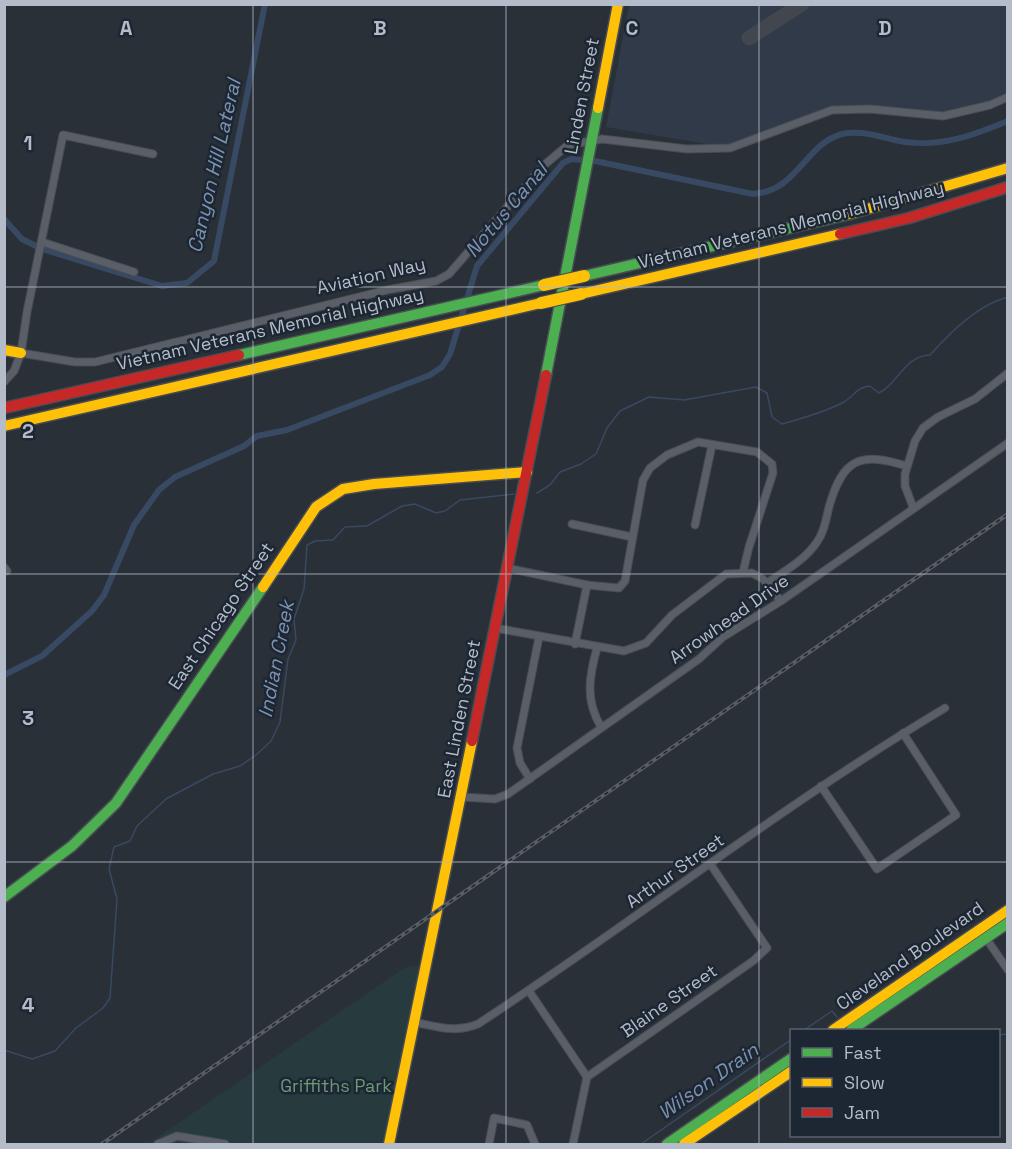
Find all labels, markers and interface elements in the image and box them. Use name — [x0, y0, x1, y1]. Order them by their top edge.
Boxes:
text: A — [120, 15, 133, 41]
text: B — [373, 15, 387, 41]
text: C — [626, 15, 639, 41]
text: D — [878, 15, 892, 41]
street label: Linden Street — [559, 36, 604, 156]
water label: Canyon Hill Lateral — [181, 75, 247, 255]
text: 1 — [23, 130, 33, 156]
water label: Notus Canal — [459, 156, 554, 263]
street label: Vietnam Veterans Memorial Highway — [636, 175, 946, 274]
street label: Aviation Way — [314, 252, 428, 299]
street label: Vietnam Veterans Memorial Highway — [114, 282, 426, 375]
text: 2 — [22, 418, 34, 444]
street label: East Chicago Street — [163, 538, 278, 694]
street label: Arrowhead Drive — [664, 569, 793, 668]
water label: Indian Creek — [252, 596, 300, 720]
street label: East Linden Street — [432, 638, 485, 800]
text: 3 — [22, 705, 34, 731]
street label: Arthur Street — [621, 828, 728, 913]
street label: Cleveland Boulevard — [832, 896, 988, 1015]
street label: Blaine Street — [616, 959, 721, 1042]
text: 4 — [22, 992, 35, 1018]
legend — [790, 1029, 1000, 1137]
water label: Wilson Drain — [653, 1036, 764, 1125]
text: Fast — [844, 1041, 881, 1064]
text: Slow — [844, 1071, 885, 1094]
park label: Griffiths Park — [280, 1074, 392, 1097]
text: Jam — [844, 1101, 880, 1124]

